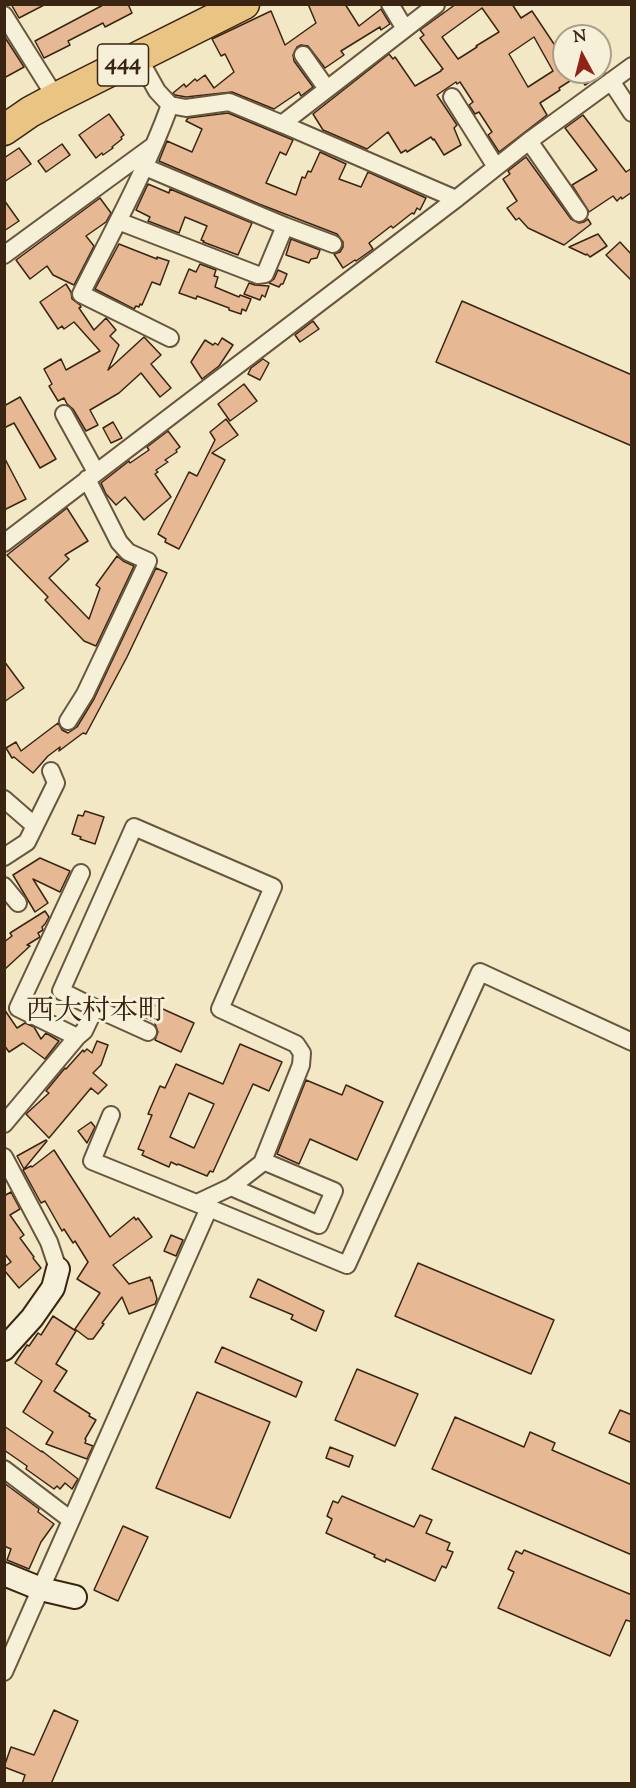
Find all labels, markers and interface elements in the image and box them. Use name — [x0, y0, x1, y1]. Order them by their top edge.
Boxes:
north arrow — [552, 24, 612, 84]
text: N — [572, 25, 588, 50]
road number: 444 — [98, 44, 148, 86]
district label: 西大村本町 — [26, 997, 166, 1031]

